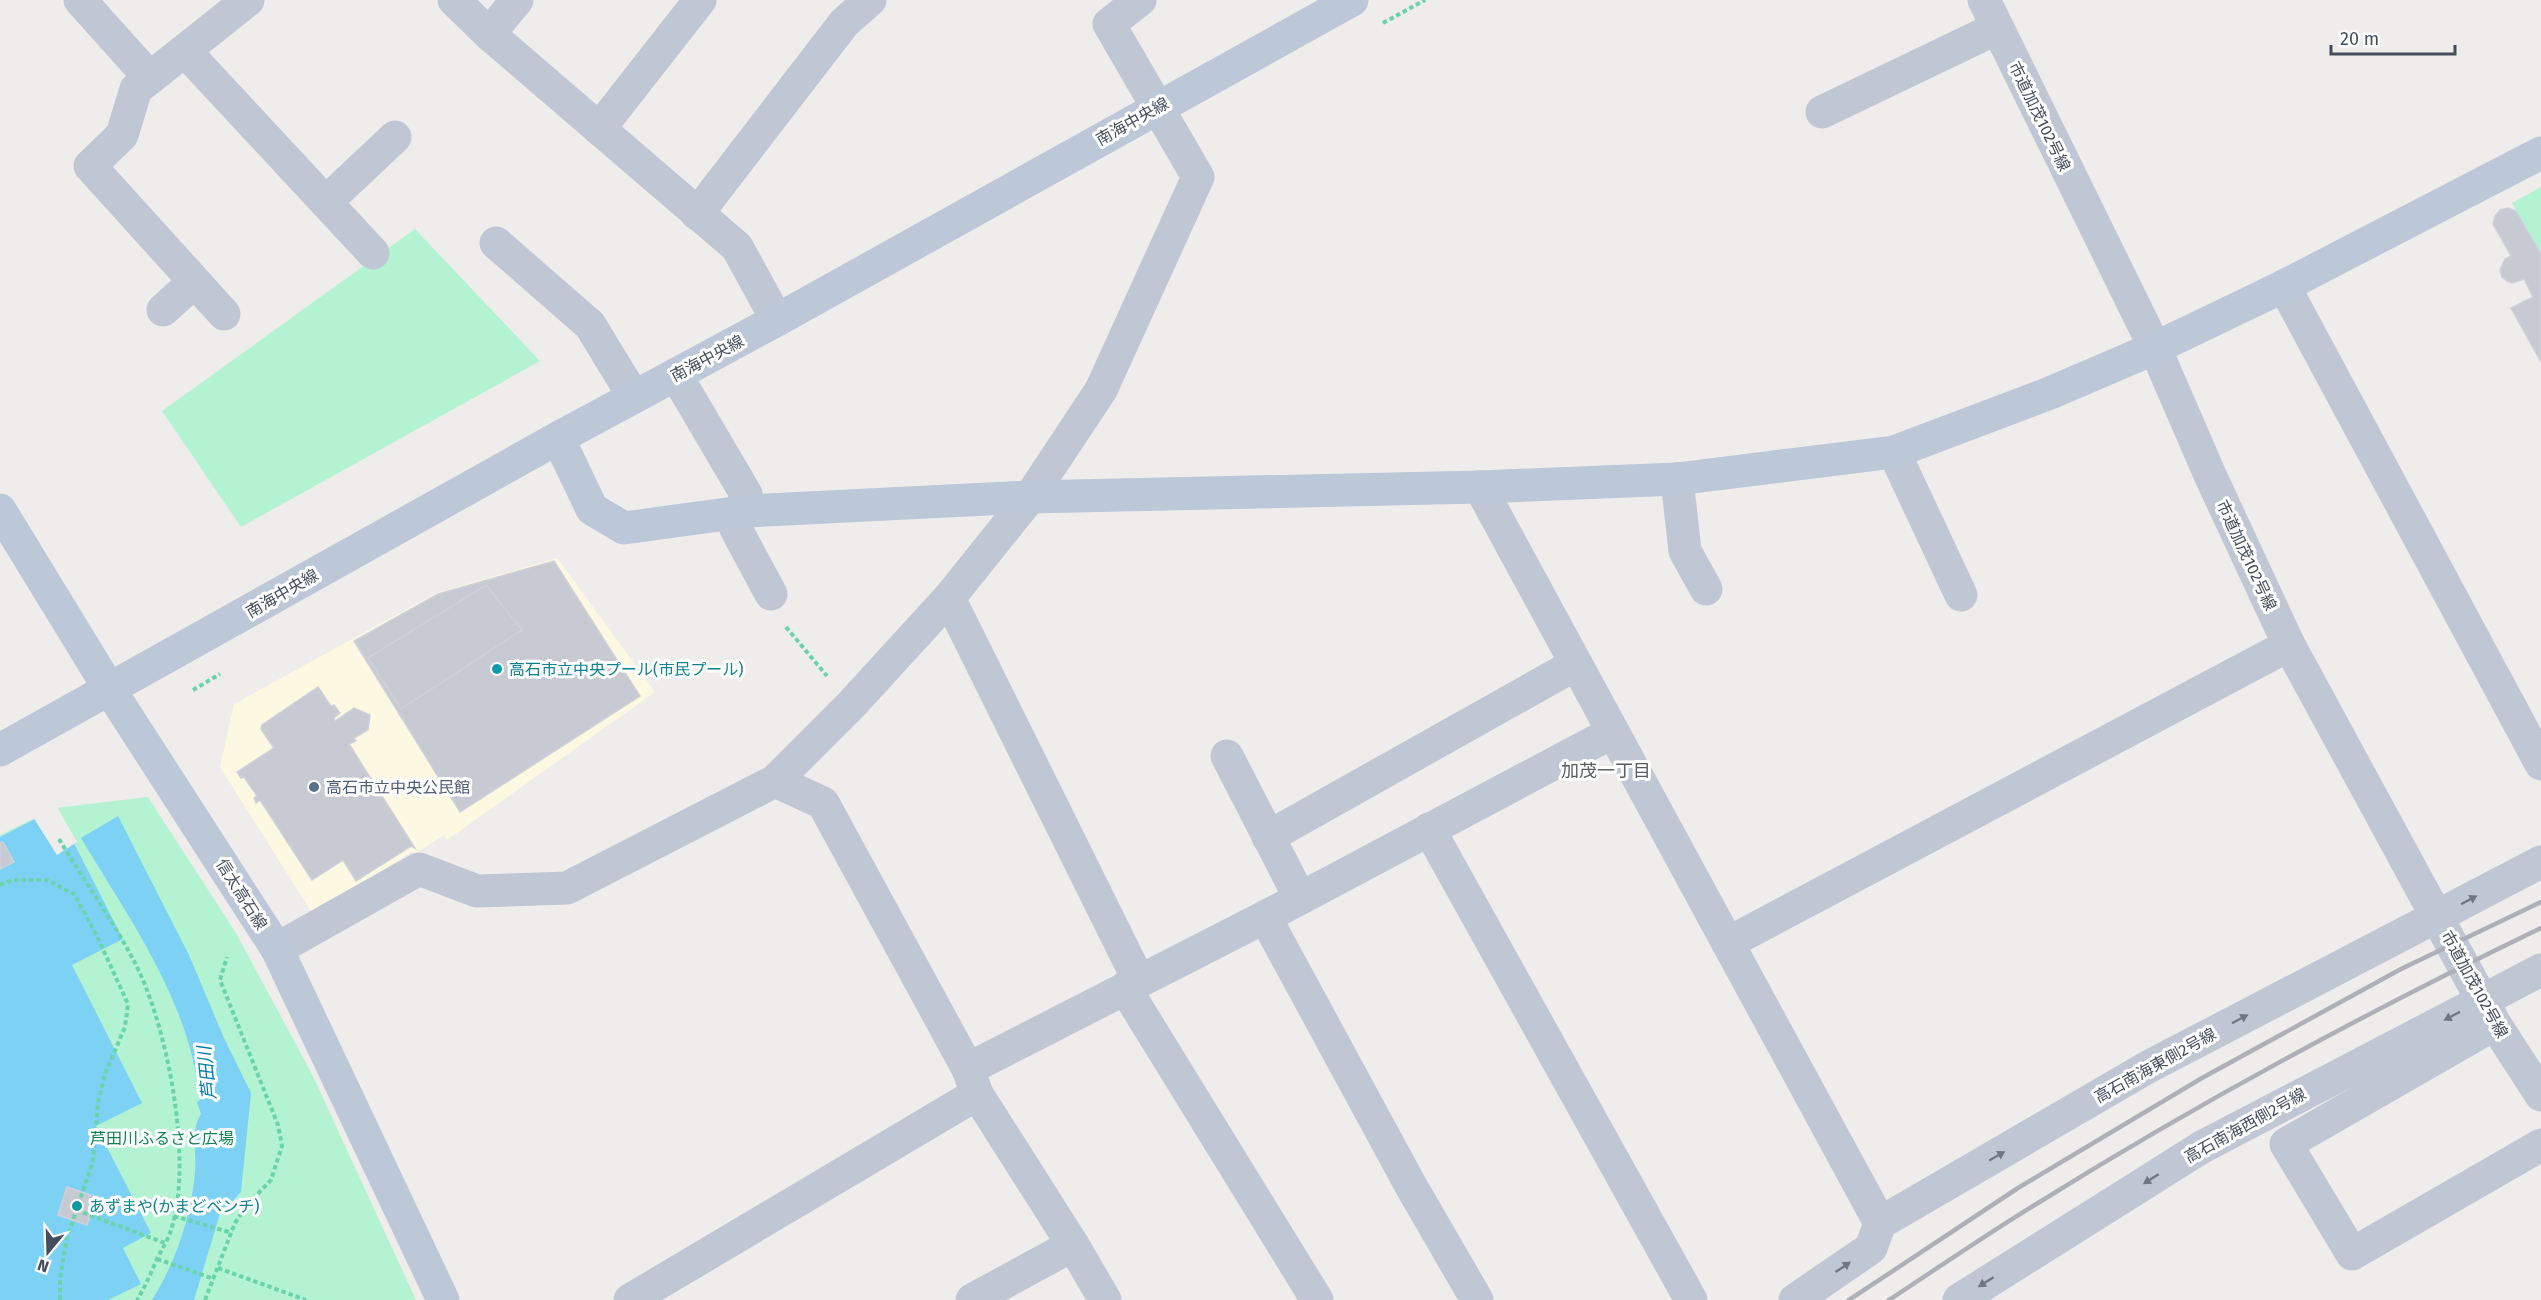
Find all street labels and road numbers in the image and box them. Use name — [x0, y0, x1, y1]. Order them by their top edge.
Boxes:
street label: 市道加茂102号線 — [2005, 58, 2074, 174]
street label: 南海中央線 — [1093, 94, 1172, 149]
street label: 南海中央線 — [667, 331, 747, 386]
street label: 市道加茂102号線 — [2213, 497, 2280, 613]
street label: 南海中央線 — [243, 565, 322, 622]
street label: 信太高石線 — [212, 855, 271, 933]
street label: 市道加茂102号線 — [2437, 927, 2512, 1041]
street label: 高石南海東側2号線 — [2091, 1024, 2219, 1107]
street label: 高石南海西側2号線 — [2181, 1084, 2309, 1167]

